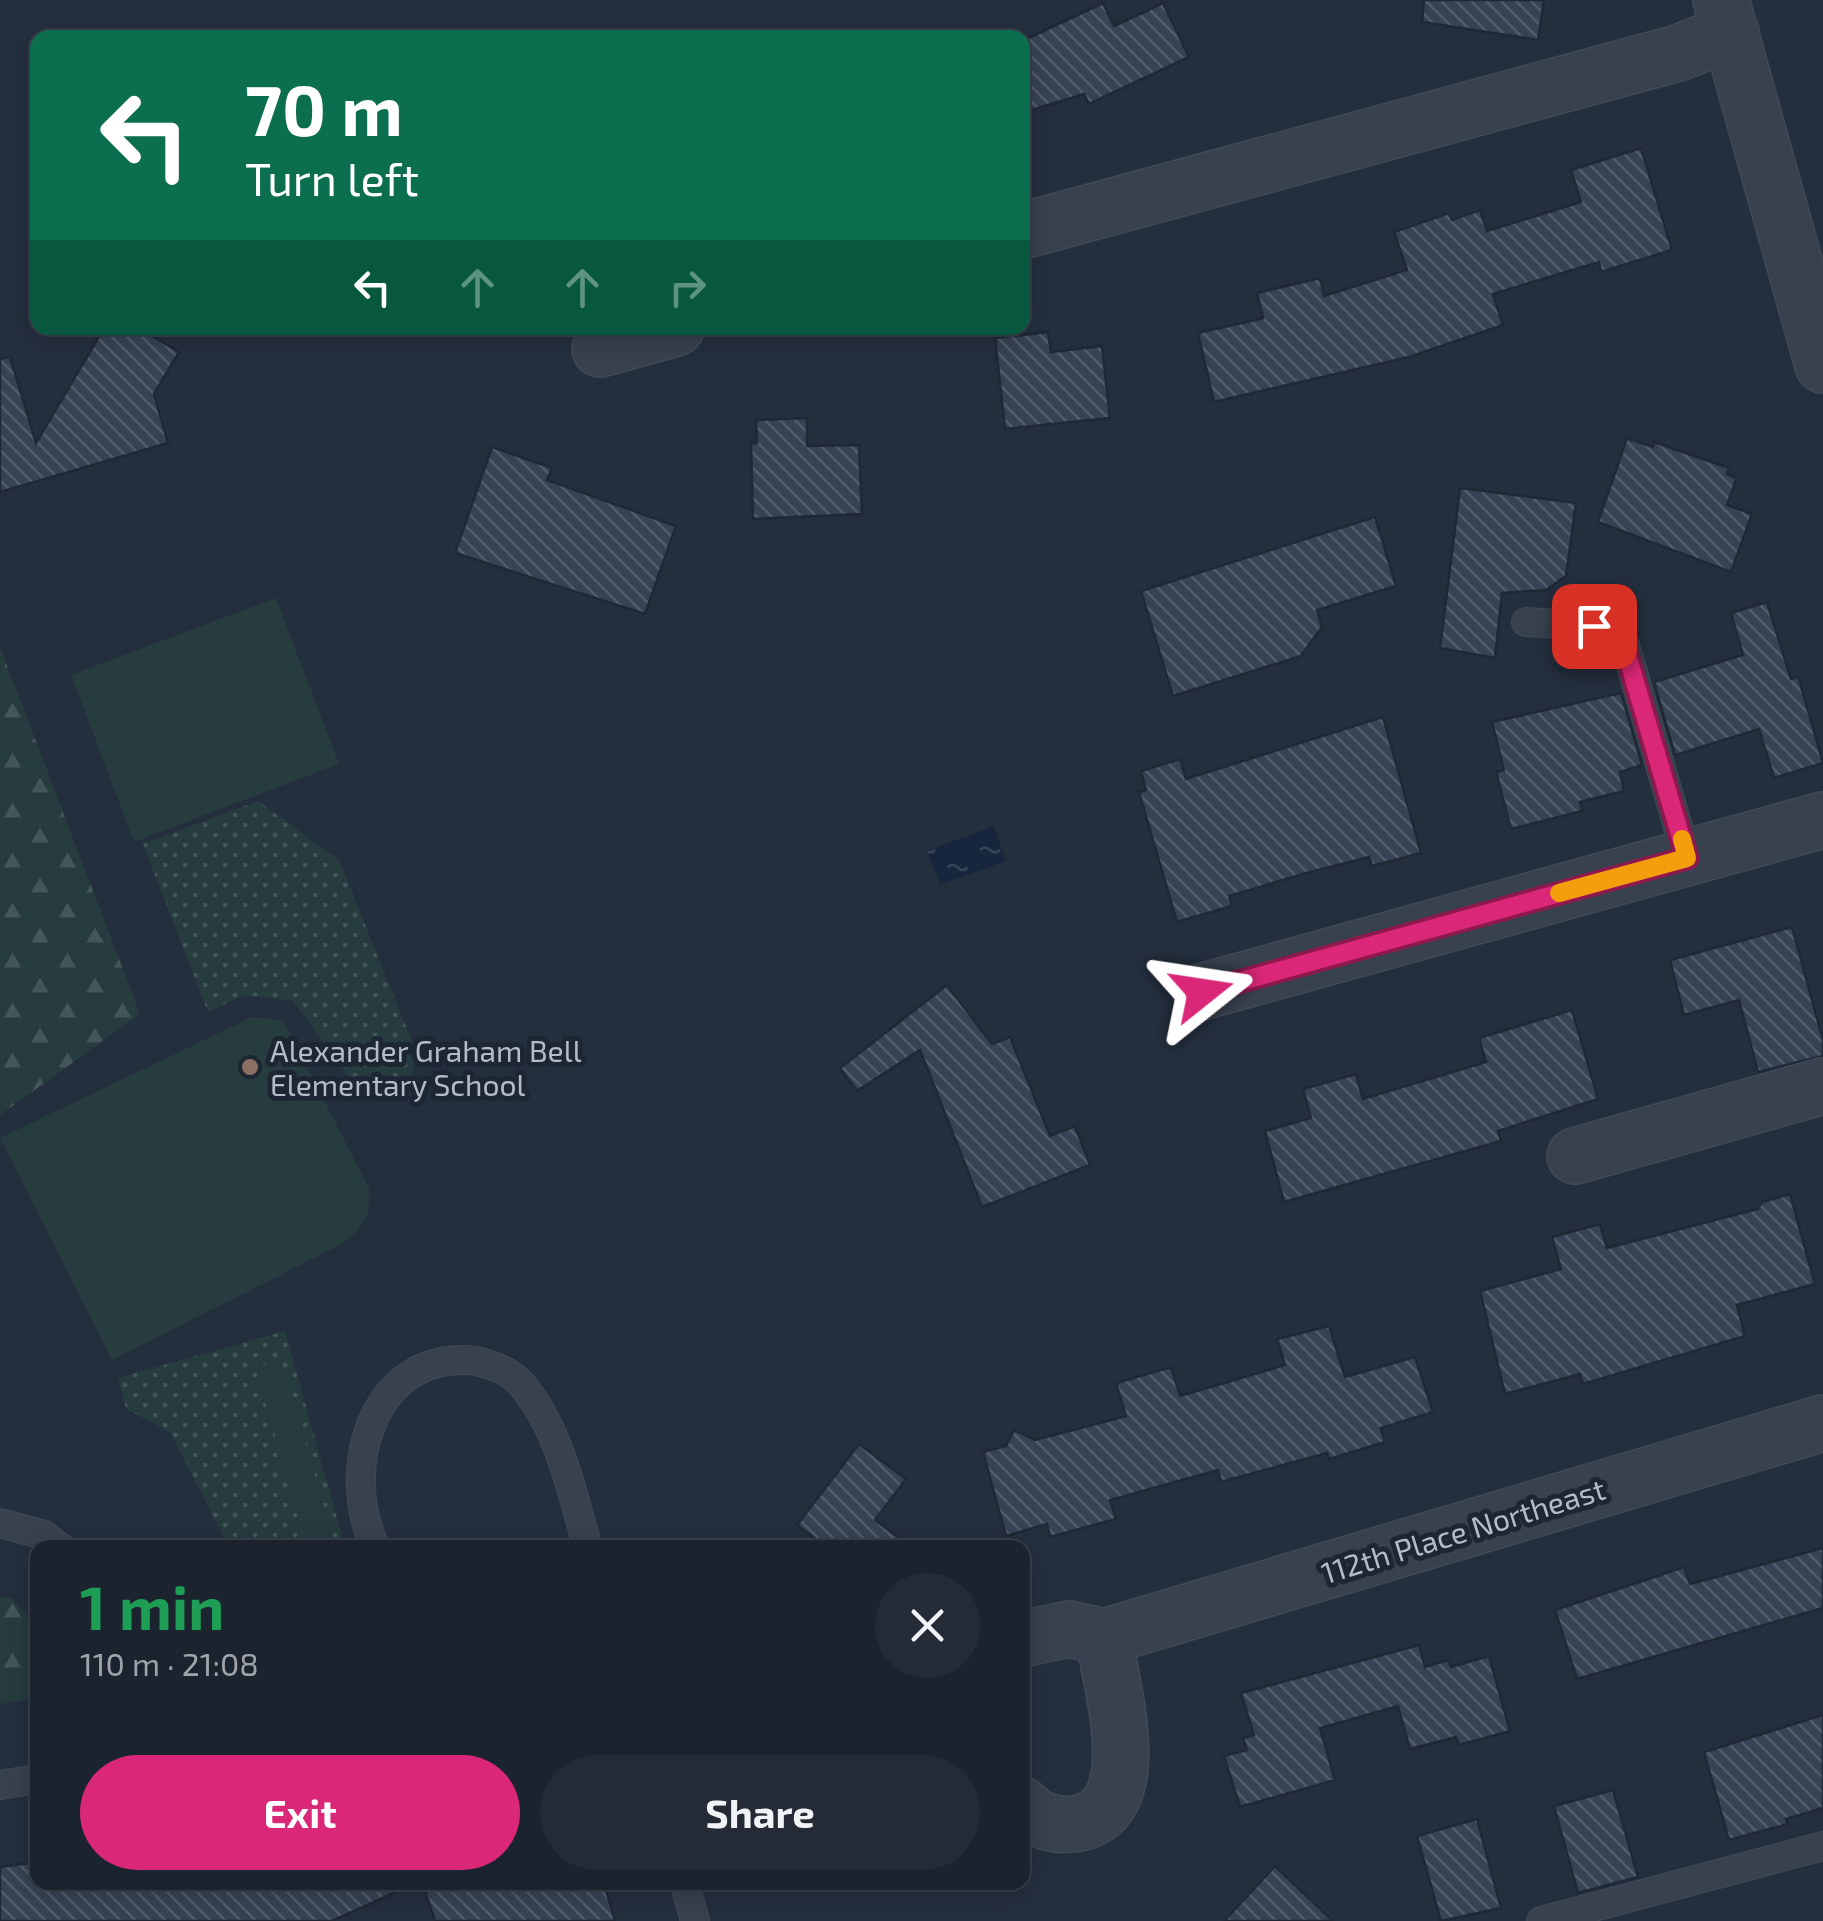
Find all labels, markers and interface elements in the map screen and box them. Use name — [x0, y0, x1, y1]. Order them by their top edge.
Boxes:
text: 70 m — [245, 66, 403, 150]
icon: left — [80, 70, 210, 200]
text: Turn left — [245, 151, 419, 205]
icon: left — [345, 260, 400, 315]
icon: ahead — [450, 260, 505, 315]
icon: ahead — [555, 260, 610, 315]
icon: right — [660, 260, 715, 315]
pin — [1552, 584, 1637, 669]
icon: arrive — [1567, 599, 1622, 654]
position arrow — [1150, 940, 1254, 1044]
place label: Alexander Graham Bell Elementary School — [270, 1032, 582, 1102]
marker: Alexander Graham Bell Elementary School — [239, 1056, 261, 1078]
street label: 112th Place Northeast — [1317, 1470, 1609, 1590]
text: 1 min — [80, 1570, 224, 1642]
button: close — [875, 1573, 980, 1678]
text: 110 m · 21:08 — [80, 1644, 259, 1682]
button: Exit — [80, 1755, 520, 1870]
button: Share — [540, 1755, 980, 1870]

